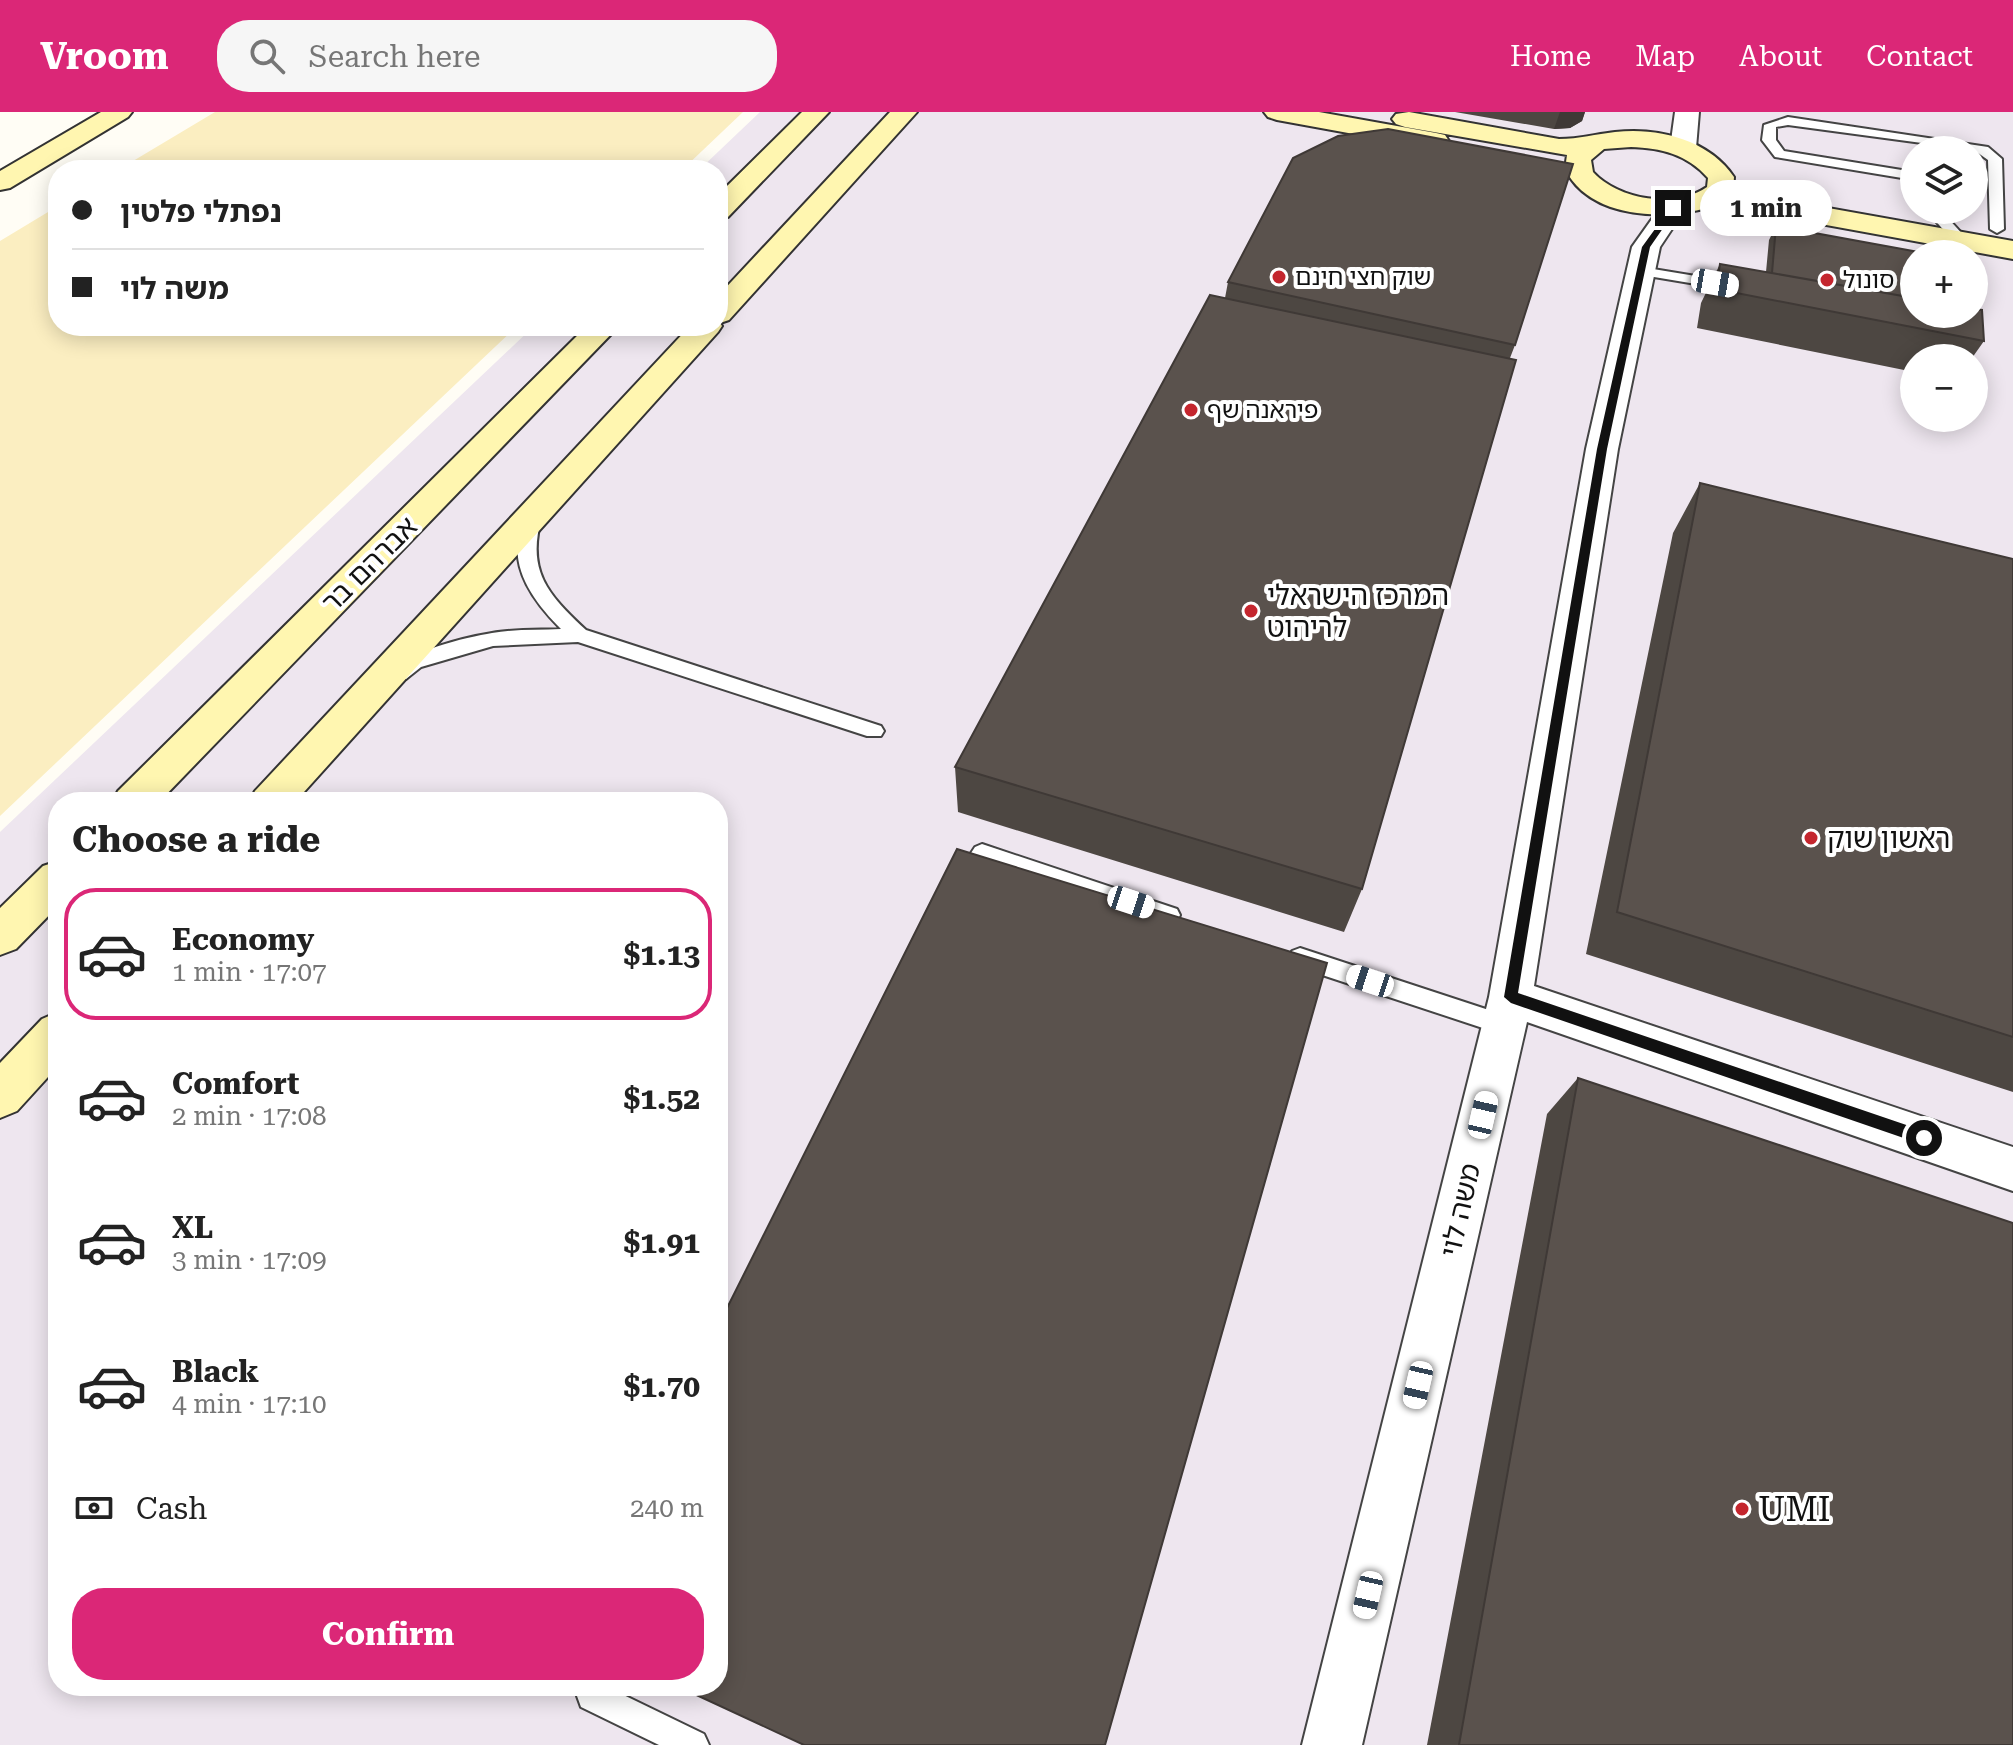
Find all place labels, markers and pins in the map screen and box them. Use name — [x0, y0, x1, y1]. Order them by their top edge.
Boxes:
place label: שוק חצי חינם — [1295, 263, 1431, 291]
place label: סונול — [1843, 266, 1895, 294]
marker: שוק חצי חינם — [1270, 268, 1288, 286]
marker: סונול — [1818, 271, 1836, 289]
place label: פיראנה שף — [1207, 396, 1318, 424]
marker: פיראנה שף — [1182, 401, 1200, 419]
place label: המרכז הישראלי לריהוט — [1267, 579, 1449, 644]
marker: המרכז הישראלי לריהוט — [1242, 602, 1260, 620]
place label: ראשון שוק — [1827, 822, 1950, 855]
marker: ראשון שוק — [1802, 829, 1820, 847]
place label: UMI — [1758, 1489, 1831, 1529]
marker: UMI — [1733, 1500, 1751, 1518]

